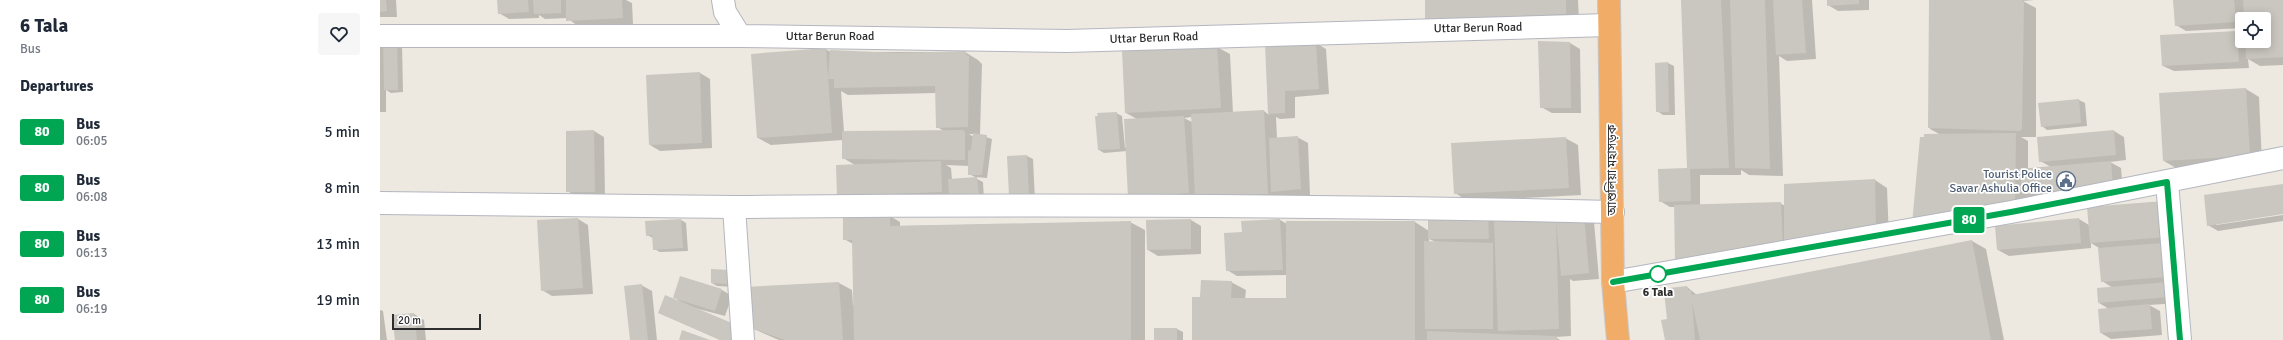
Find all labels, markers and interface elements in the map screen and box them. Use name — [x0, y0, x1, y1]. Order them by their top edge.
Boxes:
map controls — [2235, 12, 2271, 48]
button: locate — [2235, 12, 2271, 48]
button: heart — [318, 13, 360, 55]
text: 6 Tala — [20, 14, 68, 38]
street label: Uttar Berun Road — [1434, 20, 1522, 36]
street label: Uttar Berun Road — [786, 29, 874, 44]
street label: Uttar Berun Road — [1109, 29, 1199, 47]
text: Bus — [20, 41, 41, 57]
text: Departures — [20, 77, 93, 95]
text: Bus — [76, 115, 100, 133]
text: 80 — [34, 123, 50, 140]
text: 5 min — [324, 123, 360, 141]
street label: আশুলিয়া মহাসড়ক — [1604, 124, 1620, 216]
text: 06:05 — [76, 133, 108, 149]
place label: Tourist Police Savar Ashulia Office — [1950, 167, 2052, 196]
public building icon: Tourist Police Savar Ashulia Office — [2055, 170, 2077, 192]
text: Bus — [76, 171, 100, 189]
text: 80 — [34, 179, 50, 196]
text: 8 min — [324, 179, 360, 197]
text: 06:08 — [76, 189, 108, 205]
line badge: 80 — [1951, 207, 1987, 233]
text: 80 — [1961, 211, 1977, 228]
text: Bus — [76, 227, 100, 245]
text: 80 — [34, 235, 50, 252]
text: 13 min — [316, 235, 360, 253]
text: 06:13 — [76, 245, 108, 261]
marker: 6 Tala — [1649, 265, 1667, 283]
text: Bus — [76, 283, 100, 301]
place label: 6 Tala — [1643, 285, 1673, 300]
text: 80 — [34, 291, 50, 308]
text: 19 min — [316, 291, 360, 309]
text: 06:19 — [76, 301, 108, 317]
scale bar — [392, 312, 481, 331]
text: 20 m — [398, 314, 421, 327]

